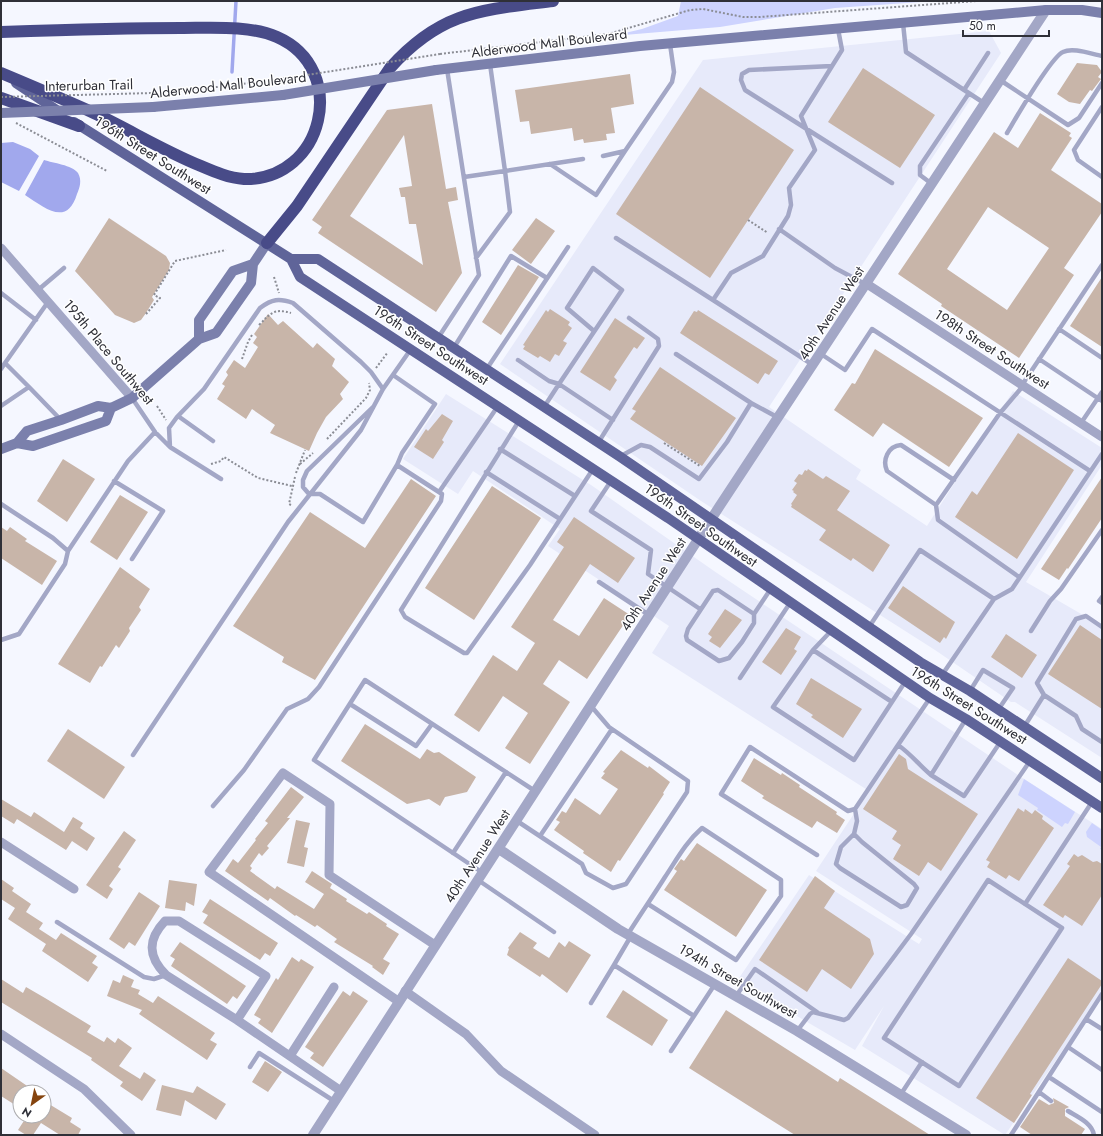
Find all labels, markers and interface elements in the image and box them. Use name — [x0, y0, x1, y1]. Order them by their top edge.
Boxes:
scale bar — [963, 12, 1049, 38]
text: 50 m — [969, 17, 996, 35]
street label: Alderwood Mall Boulevard — [470, 24, 628, 62]
street label: Alderwood Mall Boulevard — [149, 67, 307, 103]
street label: Interurban Trail — [45, 74, 133, 96]
street label: 196th Street Southwest — [91, 111, 216, 199]
street label: 40th Avenue West — [793, 262, 869, 364]
street label: 195th Place Southwest — [59, 295, 159, 409]
street label: 196th Street Southwest — [369, 300, 493, 390]
street label: 198th Street Southwest — [931, 304, 1054, 394]
street label: 196th Street Southwest — [640, 478, 762, 572]
street label: 40th Avenue West — [615, 533, 691, 635]
street label: 196th Street Southwest — [907, 661, 1032, 749]
street label: 40th Avenue West — [439, 805, 515, 907]
street label: 194th Street Southwest — [675, 939, 802, 1023]
north arrow — [12, 1084, 52, 1124]
text: N — [19, 1103, 35, 1121]

